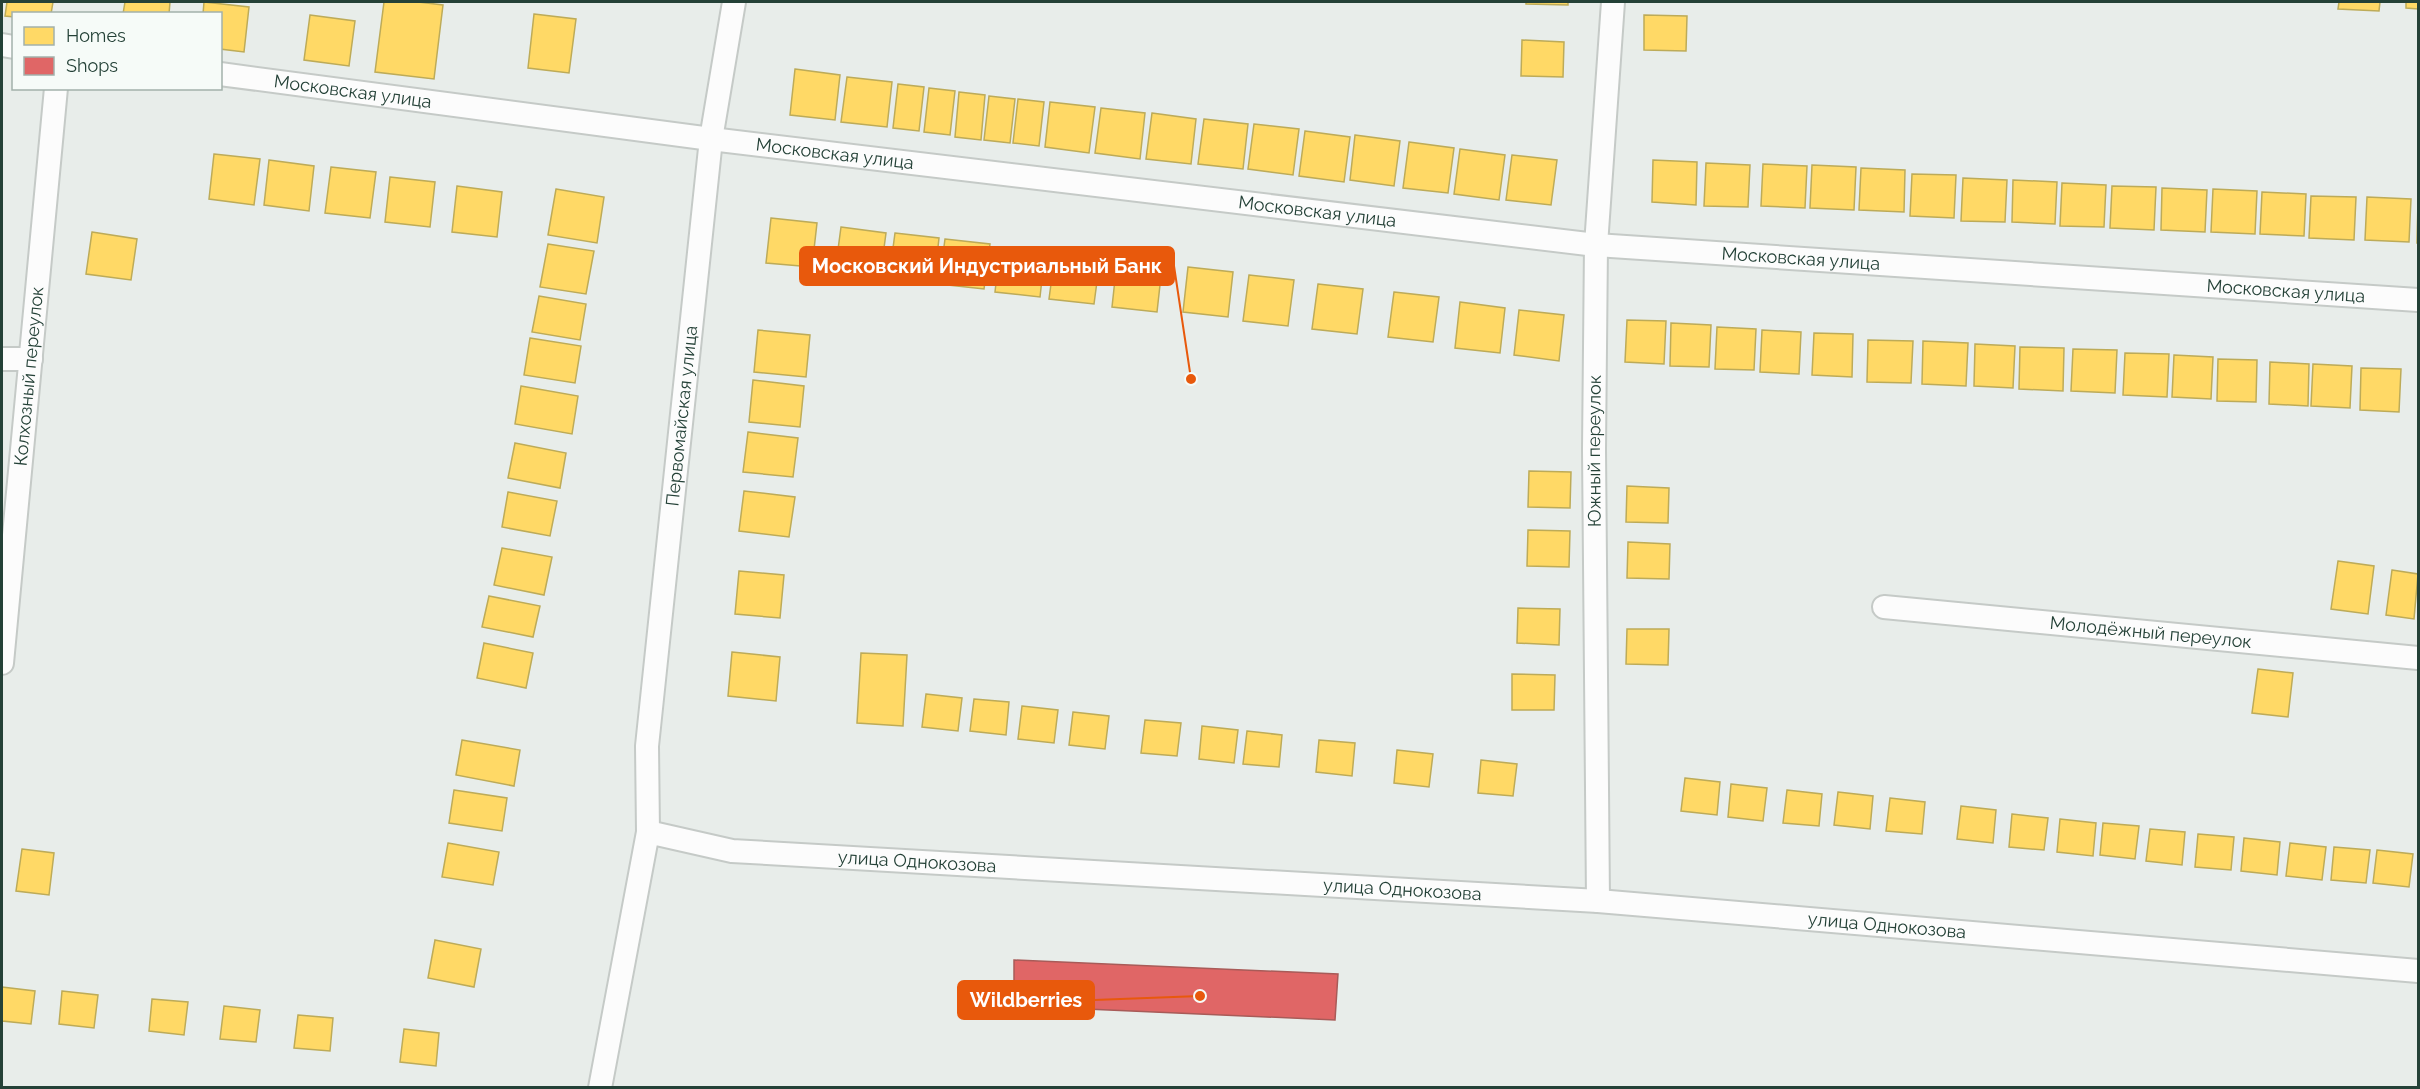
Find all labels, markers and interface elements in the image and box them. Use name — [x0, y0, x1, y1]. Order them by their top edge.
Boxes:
legend — [12, 12, 222, 90]
text: Homes — [66, 25, 126, 46]
text: Shops — [66, 55, 118, 76]
street label: Московская улица — [273, 70, 433, 112]
street label: Московская улица — [755, 133, 915, 173]
street label: Московская улица — [1237, 191, 1398, 231]
street label: Московская улица — [1721, 242, 1881, 274]
callout: Московский Индустриальный Банк — [800, 247, 1174, 285]
text: Московский Индустриальный Банк — [812, 254, 1162, 278]
street label: Московская улица — [2206, 275, 2366, 306]
street label: Колхозный переулок — [10, 285, 47, 467]
street label: Первомайская улица — [661, 324, 701, 507]
street label: Южный переулок — [1583, 375, 1605, 527]
street label: Молодёжный переулок — [2049, 612, 2253, 652]
street label: улица Однокозова — [837, 846, 997, 876]
street label: улица Однокозова — [1322, 874, 1482, 904]
street label: улица Однокозова — [1807, 908, 1967, 942]
callout: Wildberries — [958, 981, 1094, 1019]
text: Wildberries — [970, 988, 1082, 1012]

